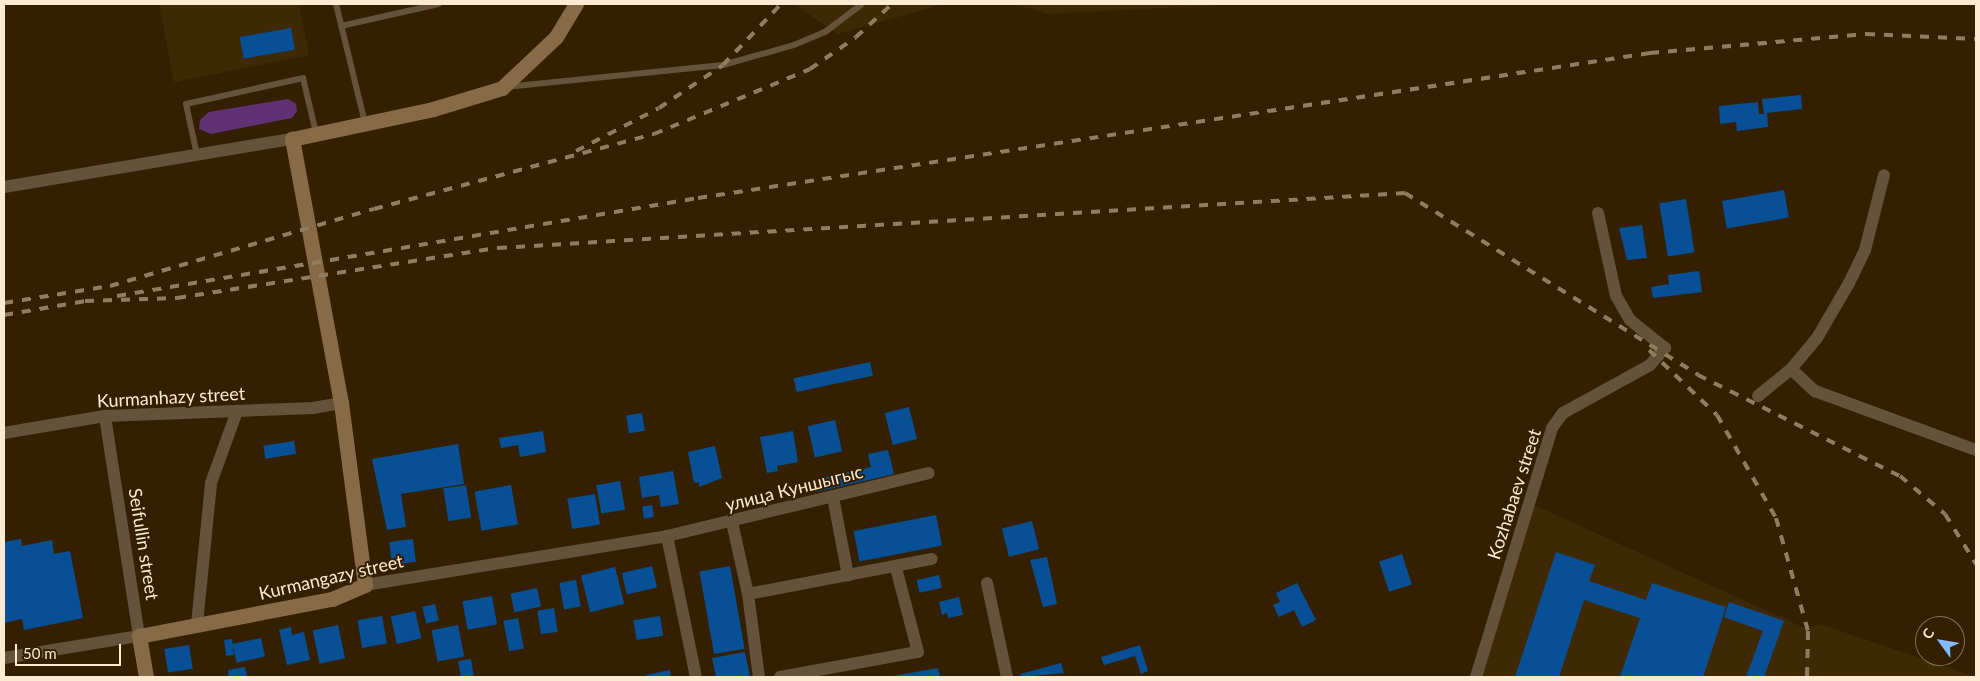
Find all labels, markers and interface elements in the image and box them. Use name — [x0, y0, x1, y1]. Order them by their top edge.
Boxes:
street label: Kurmanhazy street — [96, 382, 246, 412]
street label: Kozhabaev street — [1483, 426, 1545, 562]
street label: улица Куншыгыс — [723, 460, 865, 516]
street label: Seifullin street — [124, 486, 164, 602]
street label: Kurmangazy street — [256, 550, 406, 604]
north arrow — [1915, 616, 1965, 666]
text: С — [1918, 625, 1937, 642]
scale bar — [18, 634, 124, 666]
text: 50 m — [23, 644, 57, 662]

